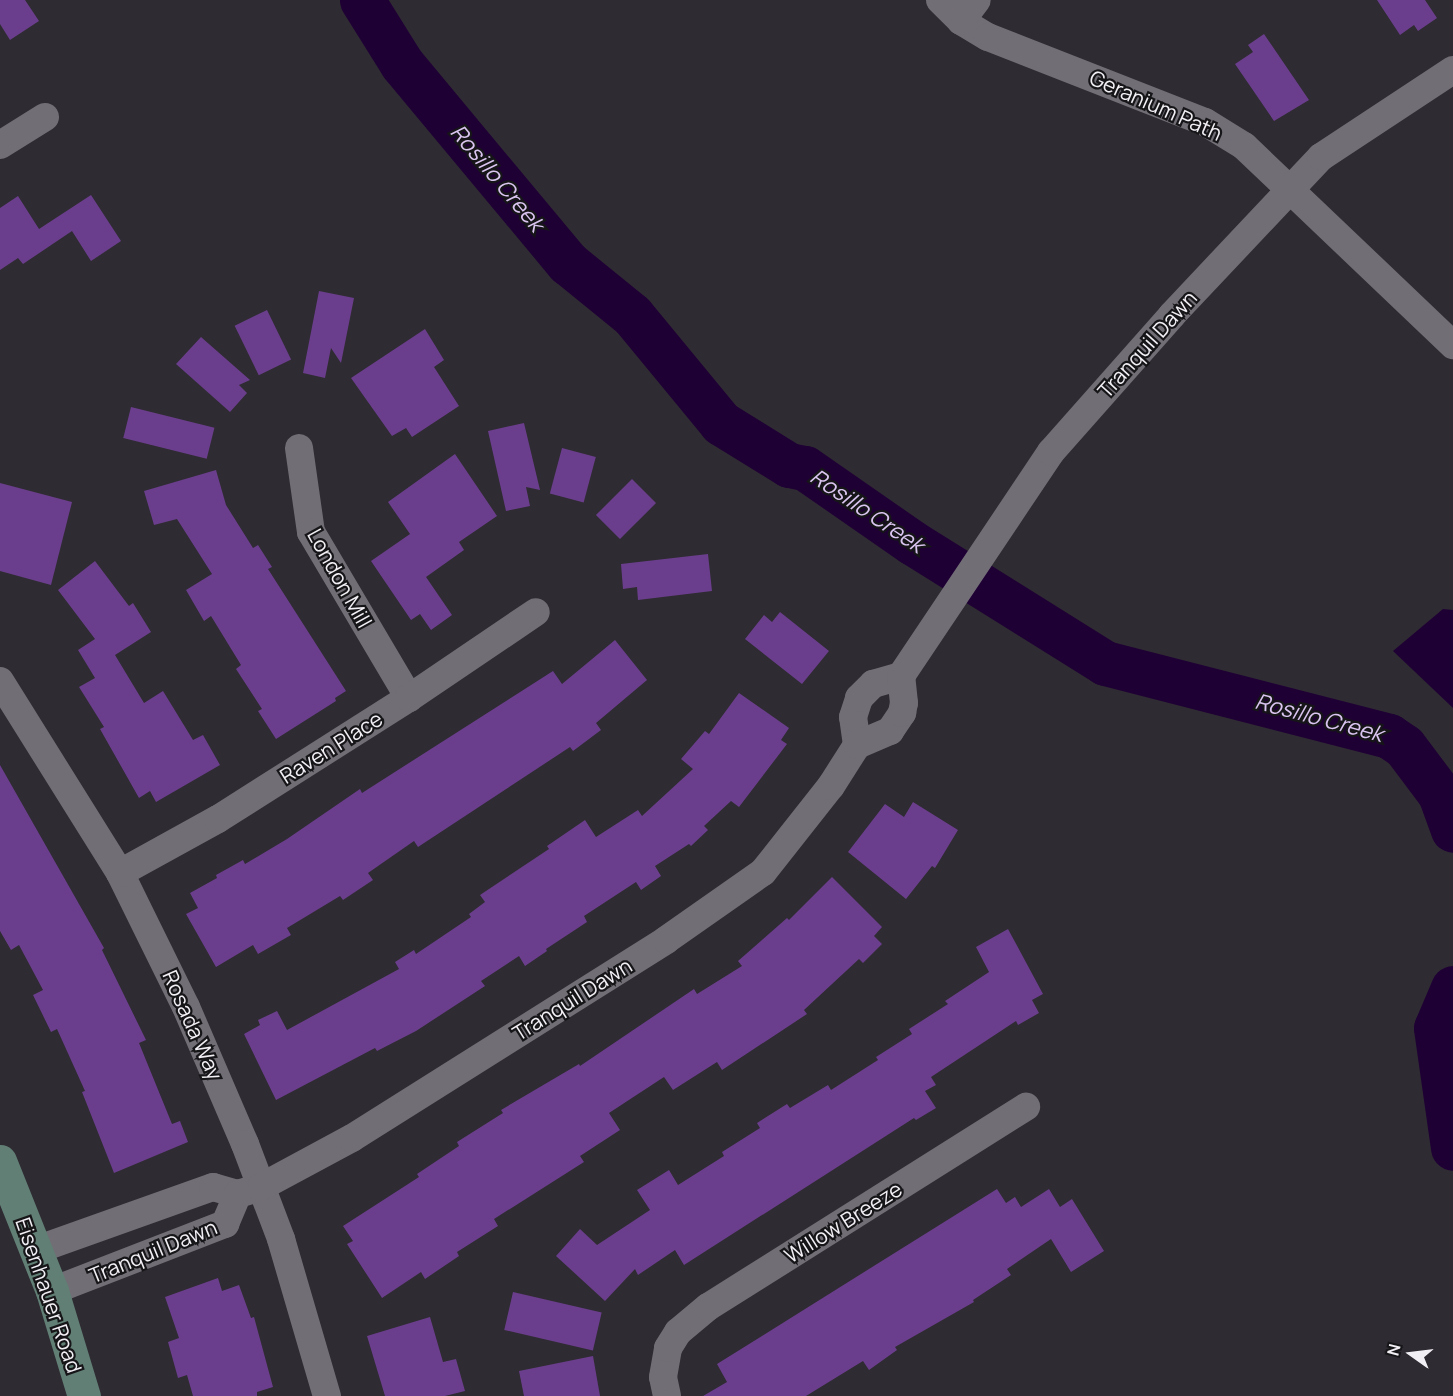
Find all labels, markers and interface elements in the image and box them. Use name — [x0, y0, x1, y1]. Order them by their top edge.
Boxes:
street label: Geranium Path — [1086, 65, 1226, 145]
water label: Rosillo Creek — [445, 119, 549, 237]
street label: Tranquil Dawn — [1092, 285, 1202, 403]
water label: Rosillo Creek — [805, 463, 929, 559]
street label: London Mill — [302, 524, 378, 632]
water label: Rosillo Creek — [1252, 688, 1386, 748]
street label: Raven Place — [275, 706, 387, 788]
street label: Tranquil Dawn — [508, 952, 636, 1046]
street label: Rosada Way — [158, 966, 228, 1084]
street label: Willow Breeze — [780, 1176, 906, 1268]
street label: Eisenhauer Road — [11, 1214, 87, 1376]
street label: Tranquil Dawn — [85, 1214, 221, 1288]
north arrow — [1381, 1324, 1441, 1384]
text: N — [1381, 1341, 1406, 1358]

